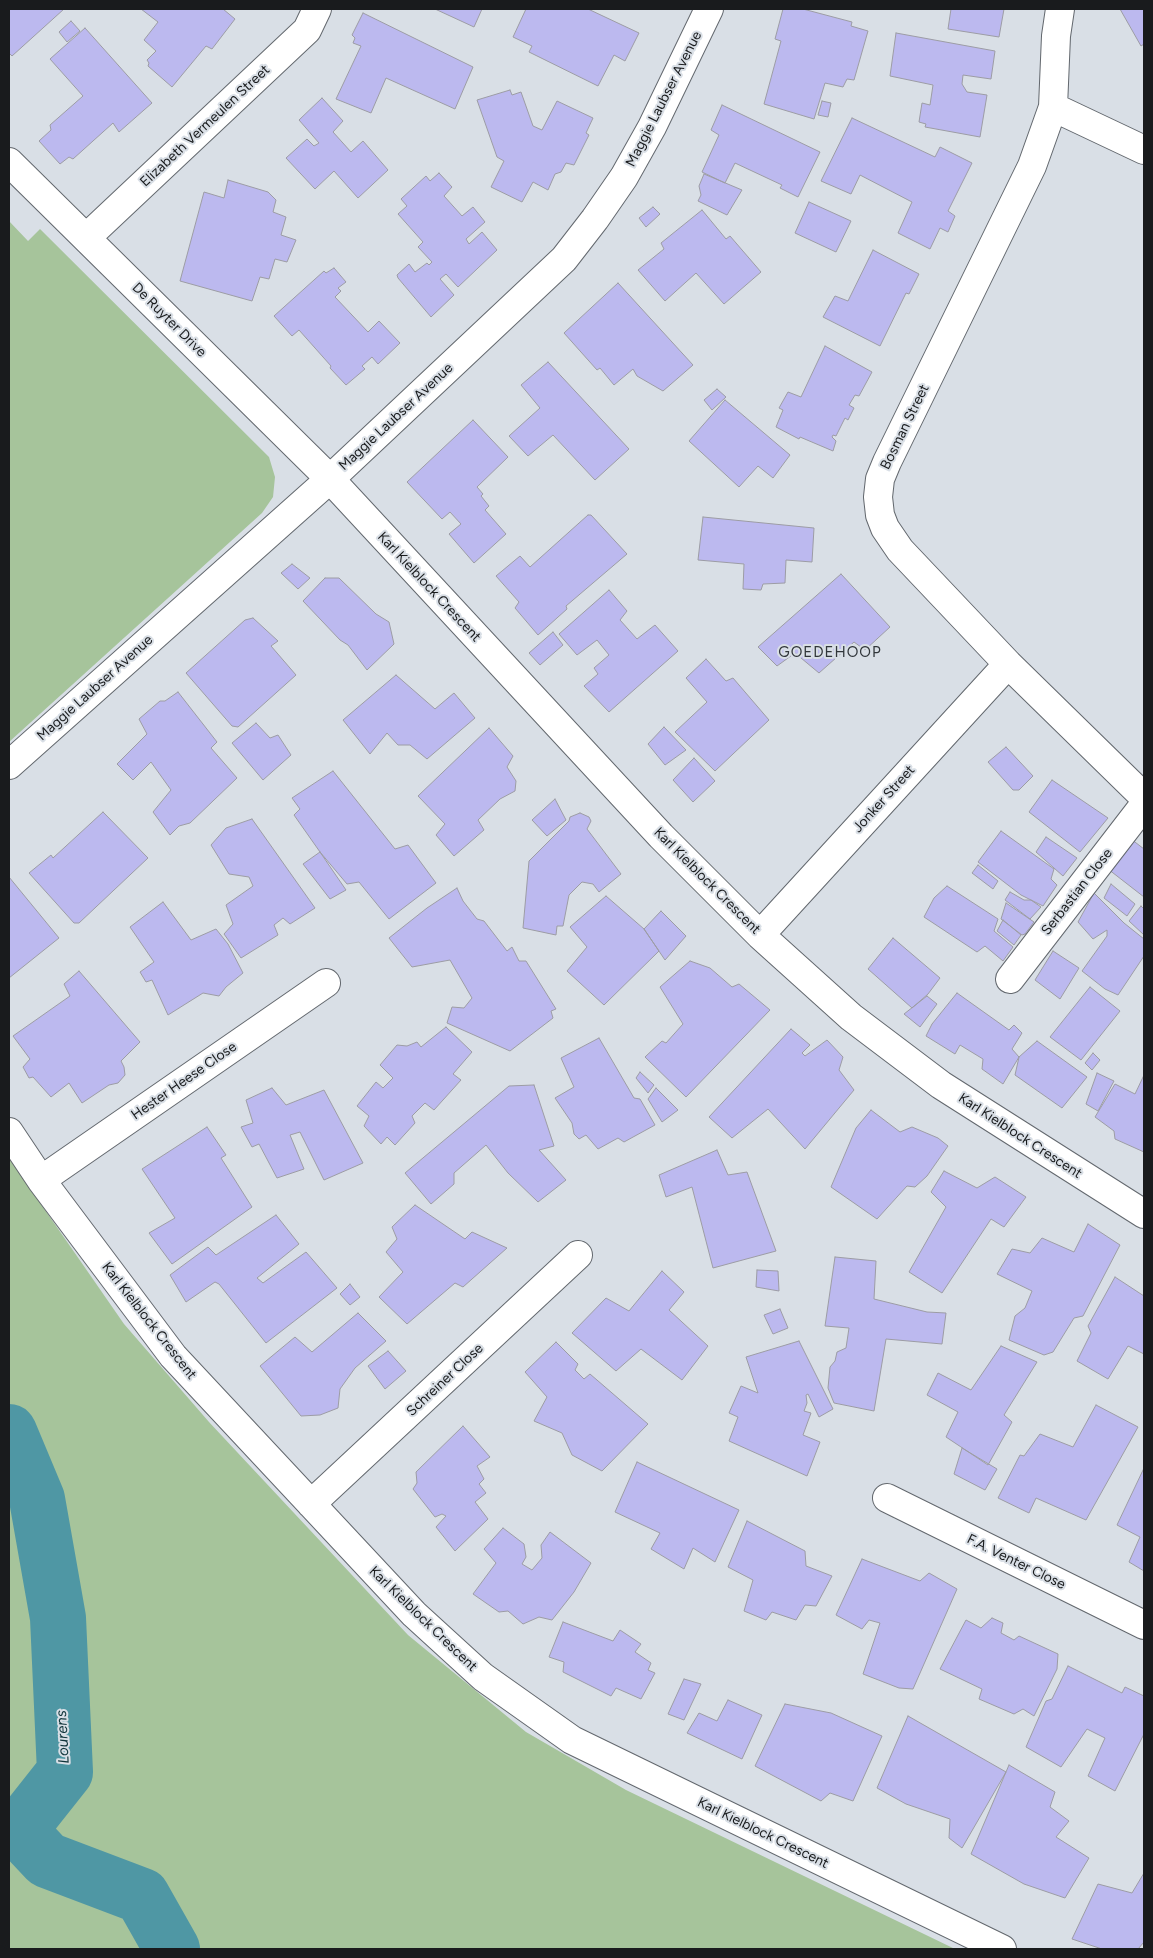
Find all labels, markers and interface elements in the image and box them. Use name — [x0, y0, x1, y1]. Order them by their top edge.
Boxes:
street label: Maggie Laubser Avenue — [622, 28, 706, 170]
street label: Elizabeth Vermeulen Street — [137, 62, 273, 190]
street label: De Ruyter Drive — [128, 279, 210, 361]
street label: Maggie Laubser Avenue — [335, 360, 457, 474]
street label: Bosman Street — [877, 382, 933, 472]
street label: Karl Kielblock Crescent — [374, 529, 484, 645]
street label: Maggie Laubser Avenue — [34, 632, 156, 744]
district label: GOEDEHOOP — [777, 644, 883, 662]
street label: Jonker Street — [849, 762, 919, 836]
street label: Karl Kielblock Crescent — [650, 824, 764, 938]
street label: Serbastian Close — [1038, 845, 1116, 939]
street label: Hester Heese Close — [128, 1038, 240, 1124]
street label: Karl Kielblock Crescent — [955, 1090, 1085, 1182]
street label: Karl Kielblock Crescent — [98, 1259, 200, 1383]
street label: Schreiner Close — [403, 1340, 487, 1420]
street label: F.A. Venter Close — [964, 1531, 1068, 1593]
street label: Karl Kielblock Crescent — [365, 1563, 481, 1675]
water label: Lourens — [53, 1710, 73, 1764]
street label: Karl Kielblock Crescent — [695, 1794, 831, 1872]

